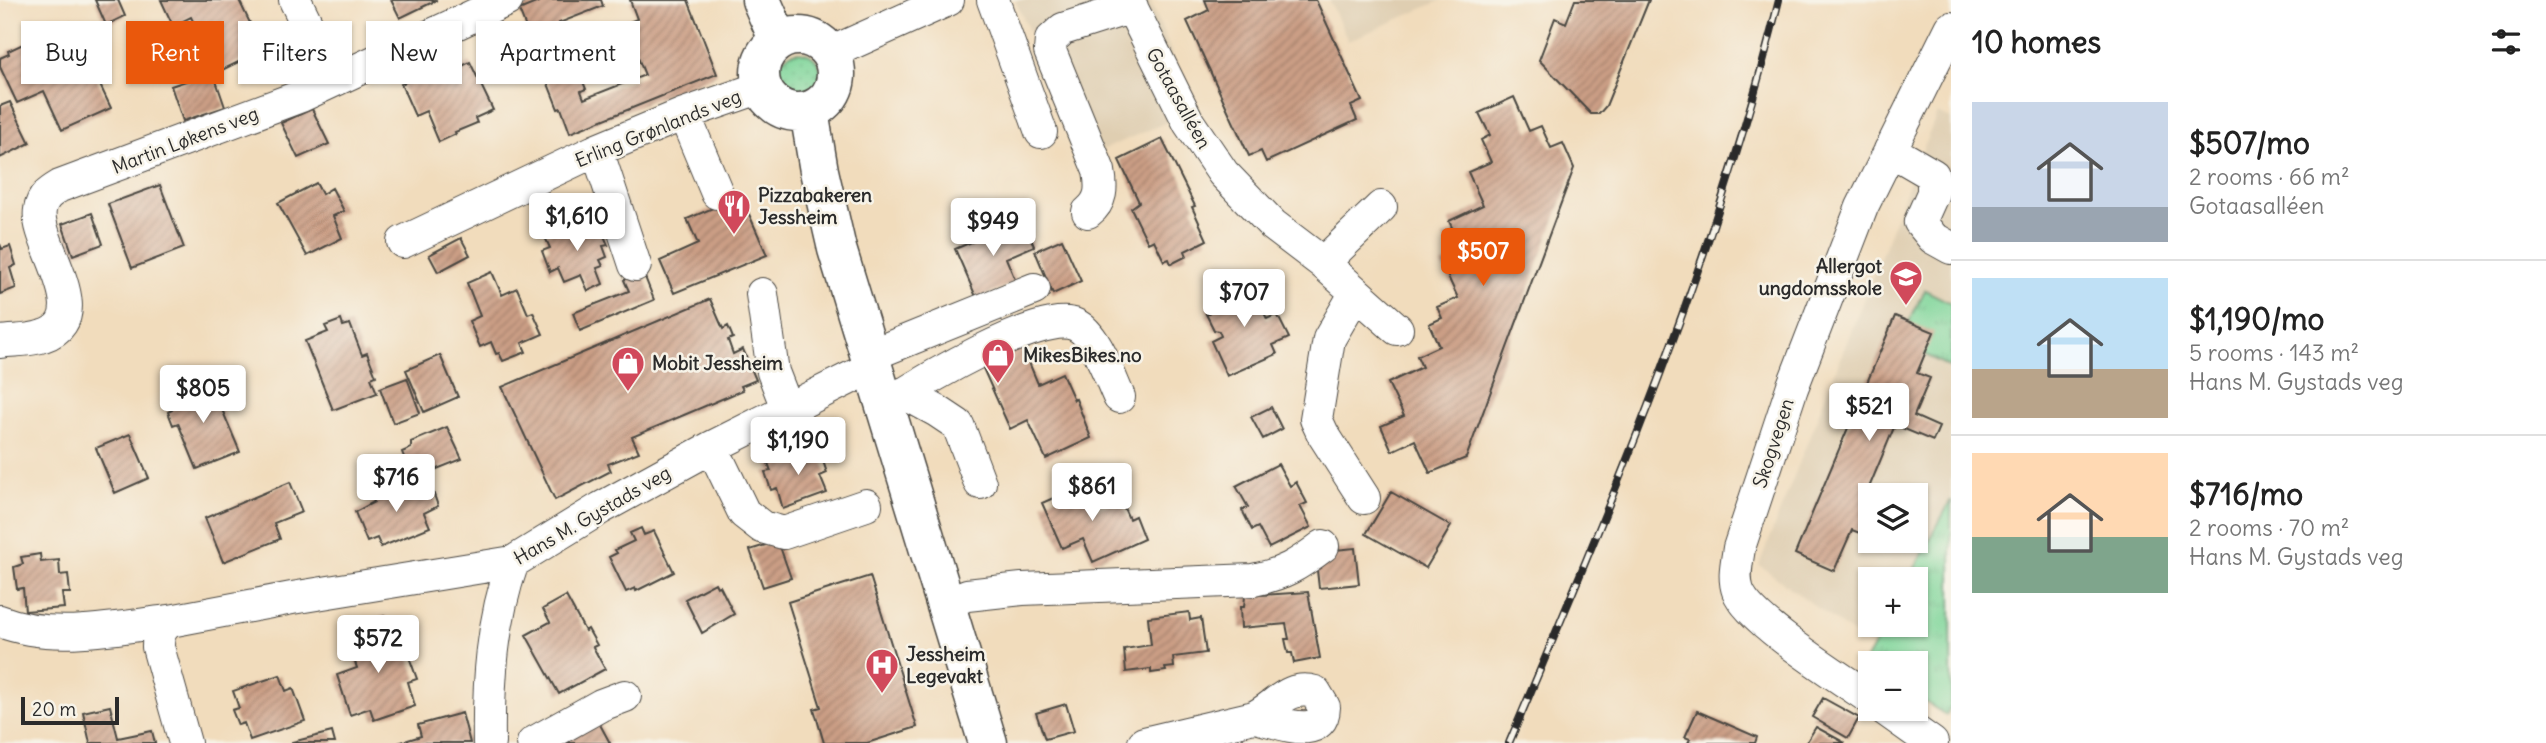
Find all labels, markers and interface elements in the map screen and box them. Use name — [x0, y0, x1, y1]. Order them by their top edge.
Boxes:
chip: Buy — [21, 21, 112, 84]
chip: Rent — [126, 21, 224, 84]
chip: Filters — [238, 21, 352, 84]
chip: New — [366, 21, 462, 84]
chip: Apartment — [476, 21, 640, 84]
text: 10 homes — [1972, 23, 2101, 61]
icon: filters — [2487, 23, 2525, 61]
street label: Gotaasalléen — [1141, 43, 1217, 153]
street label: Erling Grønlands veg — [571, 84, 745, 172]
street label: Martin Løkens veg — [108, 101, 262, 179]
text: $507/mo — [2189, 124, 2310, 162]
icon: home — [2028, 130, 2112, 214]
text: 2 rooms · 66 m² — [2189, 162, 2350, 191]
place label: Pizzabakeren Jessheim — [758, 183, 872, 229]
restaurant icon: Pizzabakeren Jessheim — [715, 187, 753, 236]
text: Gotaasalléen — [2189, 191, 2324, 220]
pin: $1,610 — [520, 194, 634, 253]
pin: $949 — [952, 198, 1034, 258]
text: $1,610 — [545, 201, 609, 230]
text: $949 — [967, 206, 1019, 235]
pin: $507 — [1442, 229, 1524, 288]
text: $507 — [1457, 236, 1509, 265]
place label: Allergot ungdomsskole — [1759, 254, 1883, 300]
school or university icon: Allergot ungdomsskole — [1887, 258, 1925, 307]
pin: $707 — [1203, 270, 1285, 329]
text: $707 — [1219, 277, 1269, 306]
text: $1,190/mo — [2189, 300, 2324, 338]
icon: home — [2028, 306, 2112, 390]
shop icon: MikesBikes.no — [979, 336, 1017, 385]
text: 5 rooms · 143 m² — [2189, 338, 2359, 367]
place label: MikesBikes.no — [1023, 343, 1142, 367]
shop icon: Mobit Jessheim — [609, 344, 647, 393]
place label: Mobit Jessheim — [652, 351, 783, 375]
pin: $805 — [162, 366, 244, 425]
text: Hans M. Gystads veg — [2189, 367, 2404, 396]
text: $805 — [176, 373, 230, 402]
pin: $521 — [1828, 384, 1910, 443]
text: $521 — [1845, 391, 1893, 420]
street label: Skogvegen — [1747, 395, 1799, 491]
pin: $1,190 — [741, 418, 855, 477]
text: $1,190 — [767, 425, 829, 454]
pin: $716 — [355, 454, 437, 514]
street label: Hans M. Gystads veg — [509, 460, 675, 570]
text: $716 — [373, 462, 419, 491]
pin: $861 — [1051, 463, 1133, 523]
text: $861 — [1068, 471, 1116, 500]
text: $716/mo — [2189, 475, 2303, 513]
icon: home — [2028, 481, 2112, 565]
map controls — [1858, 483, 1928, 721]
button: layers — [1858, 483, 1928, 553]
text: 2 rooms · 70 m² — [2189, 513, 2349, 542]
text: Hans M. Gystads veg — [2189, 542, 2404, 571]
button: + — [1858, 567, 1928, 637]
pin: $572 — [337, 616, 419, 675]
text: $572 — [353, 623, 403, 652]
place label: Jessheim Legevakt — [906, 642, 986, 688]
hospital icon: Jessheim Legevakt — [863, 646, 901, 695]
button: − — [1858, 651, 1928, 721]
scale bar — [21, 694, 119, 726]
text: 20 m — [32, 697, 76, 721]

